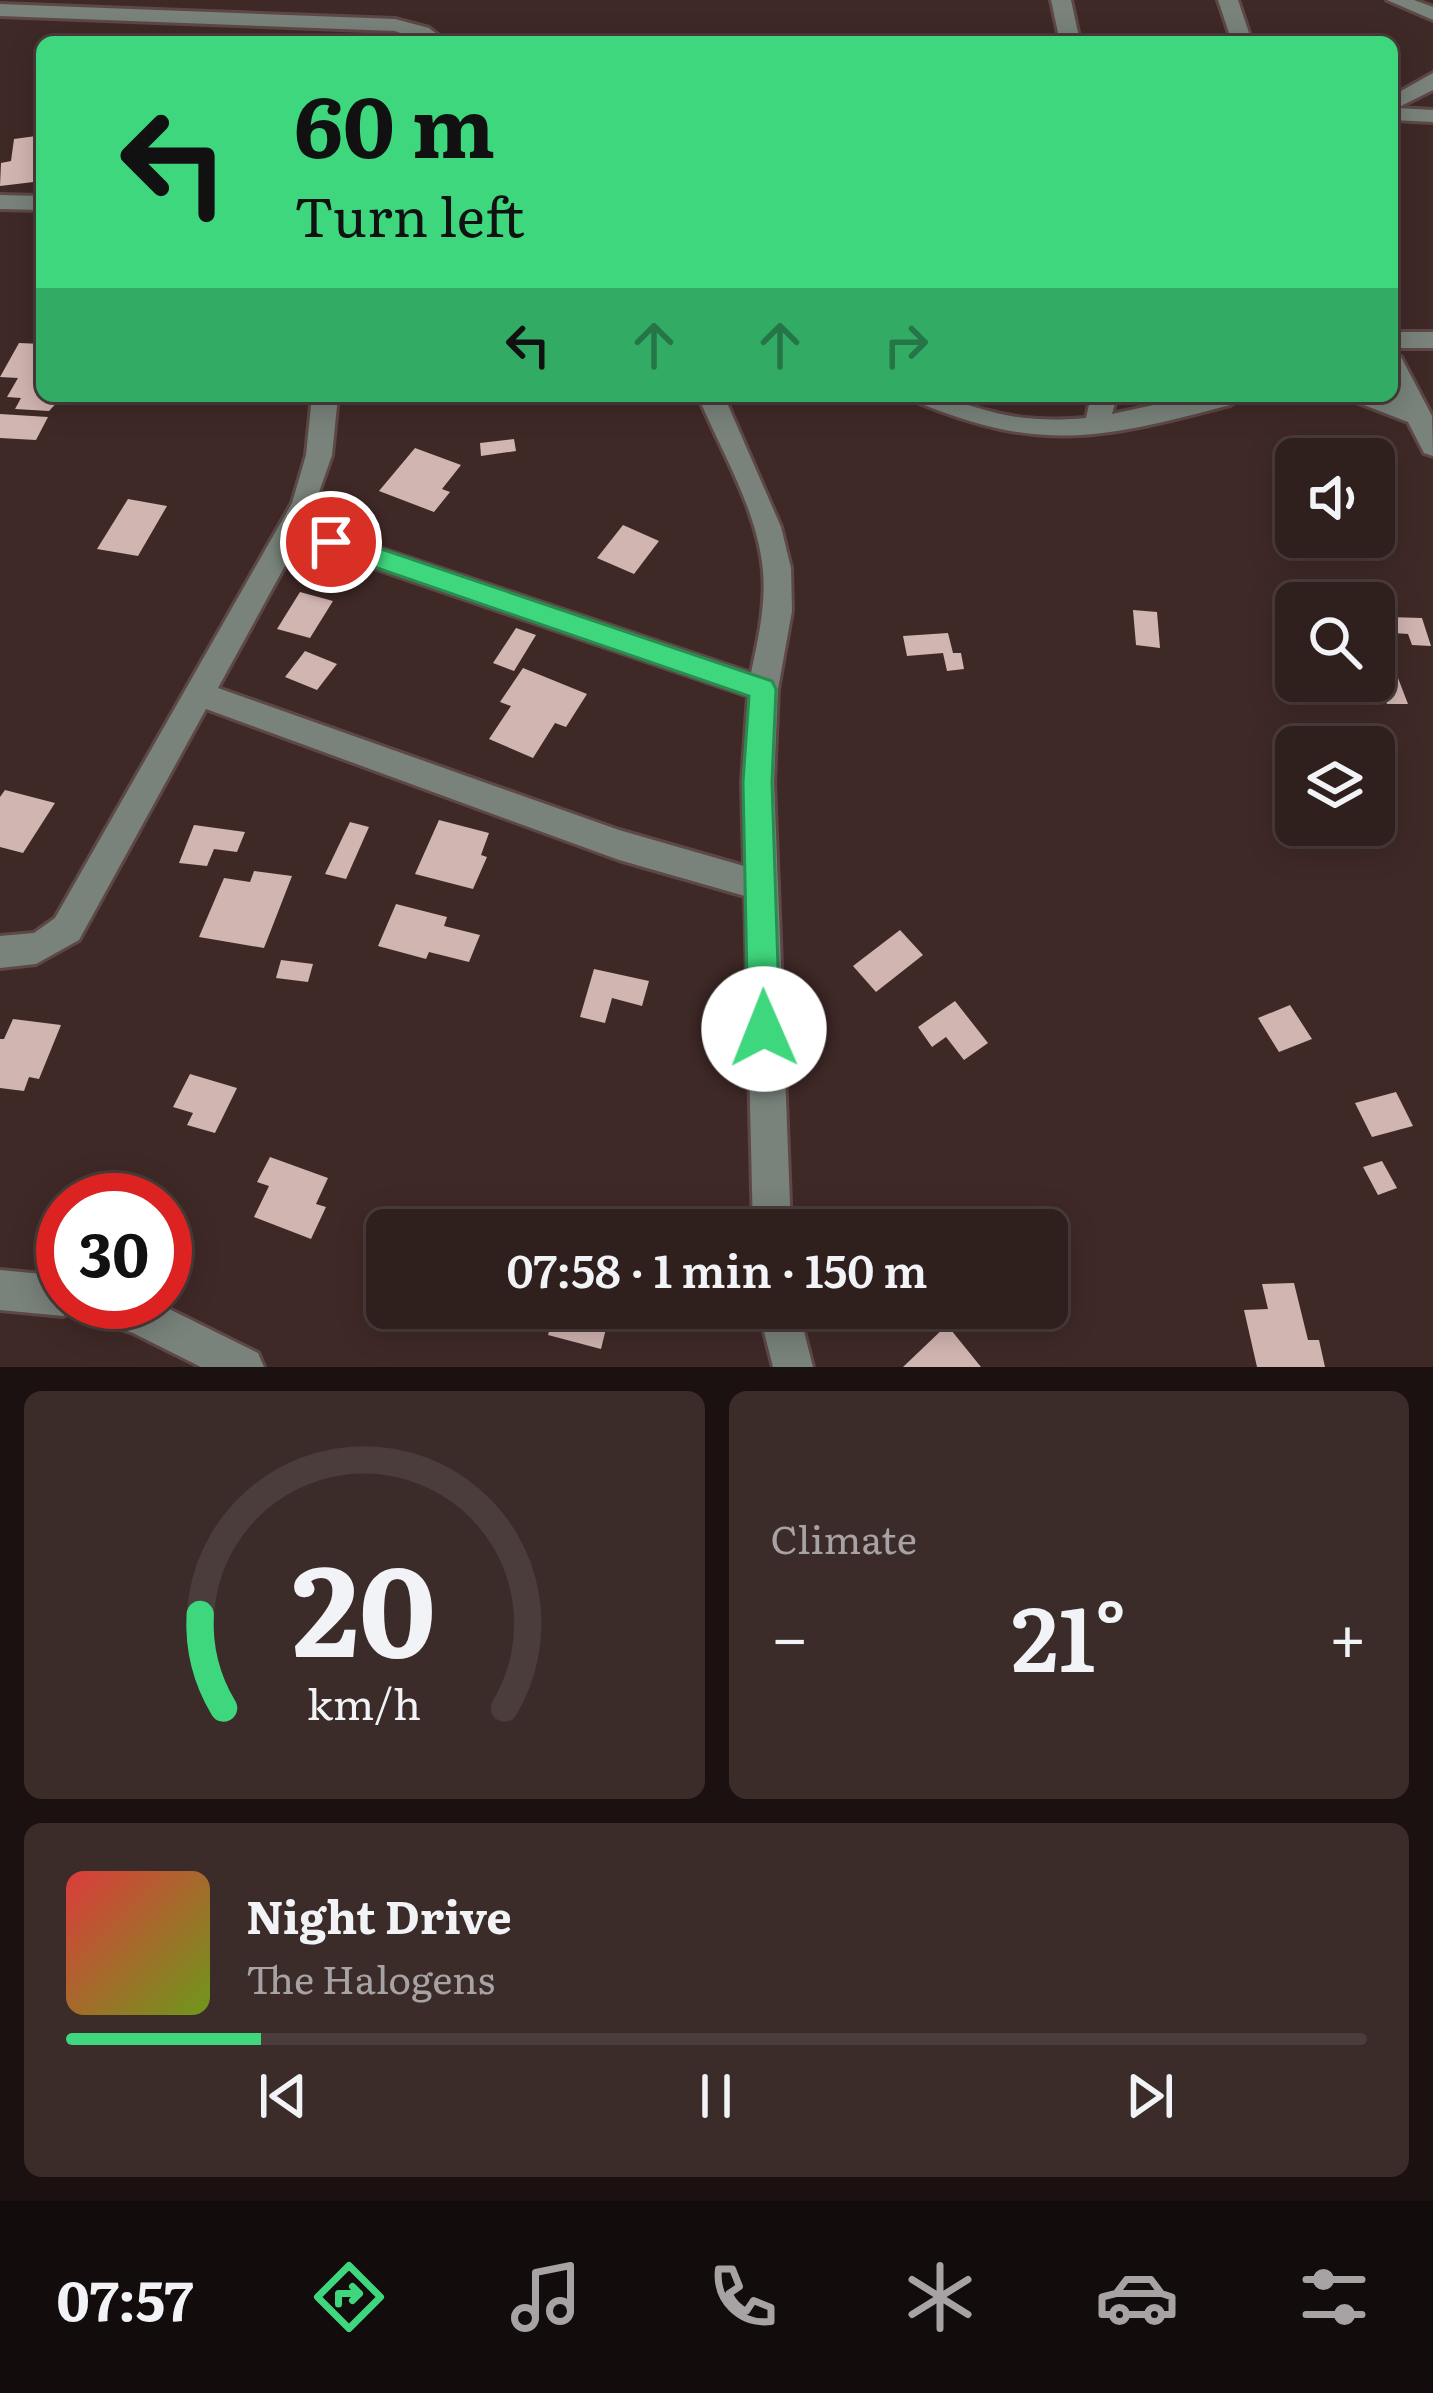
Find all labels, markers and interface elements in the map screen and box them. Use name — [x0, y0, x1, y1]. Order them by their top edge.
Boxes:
text: 60 m — [294, 59, 495, 184]
icon: left — [96, 84, 252, 240]
text: Turn left — [294, 173, 525, 254]
icon: left — [495, 312, 561, 378]
icon: ahead — [621, 312, 687, 378]
icon: ahead — [747, 312, 813, 378]
icon: right — [873, 312, 939, 378]
map controls — [1275, 438, 1395, 846]
button: sound — [1275, 438, 1395, 558]
pin — [280, 491, 382, 593]
icon: arrive — [298, 509, 364, 575]
button: search — [1275, 582, 1395, 702]
button: layers — [1275, 726, 1395, 846]
position arrow — [701, 966, 827, 1092]
speed limit sign: 30 — [36, 1173, 192, 1329]
text: 07:58 · 1 min · 150 m — [506, 1235, 928, 1302]
text: Climate — [771, 1508, 917, 1566]
text: 20 — [292, 1510, 436, 1695]
text: 21° — [1011, 1566, 1126, 1700]
text: − — [771, 1584, 809, 1682]
text: + — [1329, 1584, 1367, 1682]
text: km/h — [307, 1670, 421, 1733]
text: Night Drive — [246, 1881, 512, 1948]
text: The Halogens — [246, 1948, 495, 2006]
icon: previous — [250, 2063, 316, 2129]
icon: pause — [683, 2063, 749, 2129]
icon: next — [1117, 2063, 1183, 2129]
icon: directions — [307, 2255, 391, 2339]
icon: music — [504, 2255, 588, 2339]
icon: phone — [701, 2255, 785, 2339]
icon: climate — [898, 2255, 982, 2339]
icon: car — [1095, 2255, 1179, 2339]
icon: filters — [1292, 2255, 1376, 2339]
text: 07:57 — [57, 2257, 193, 2338]

